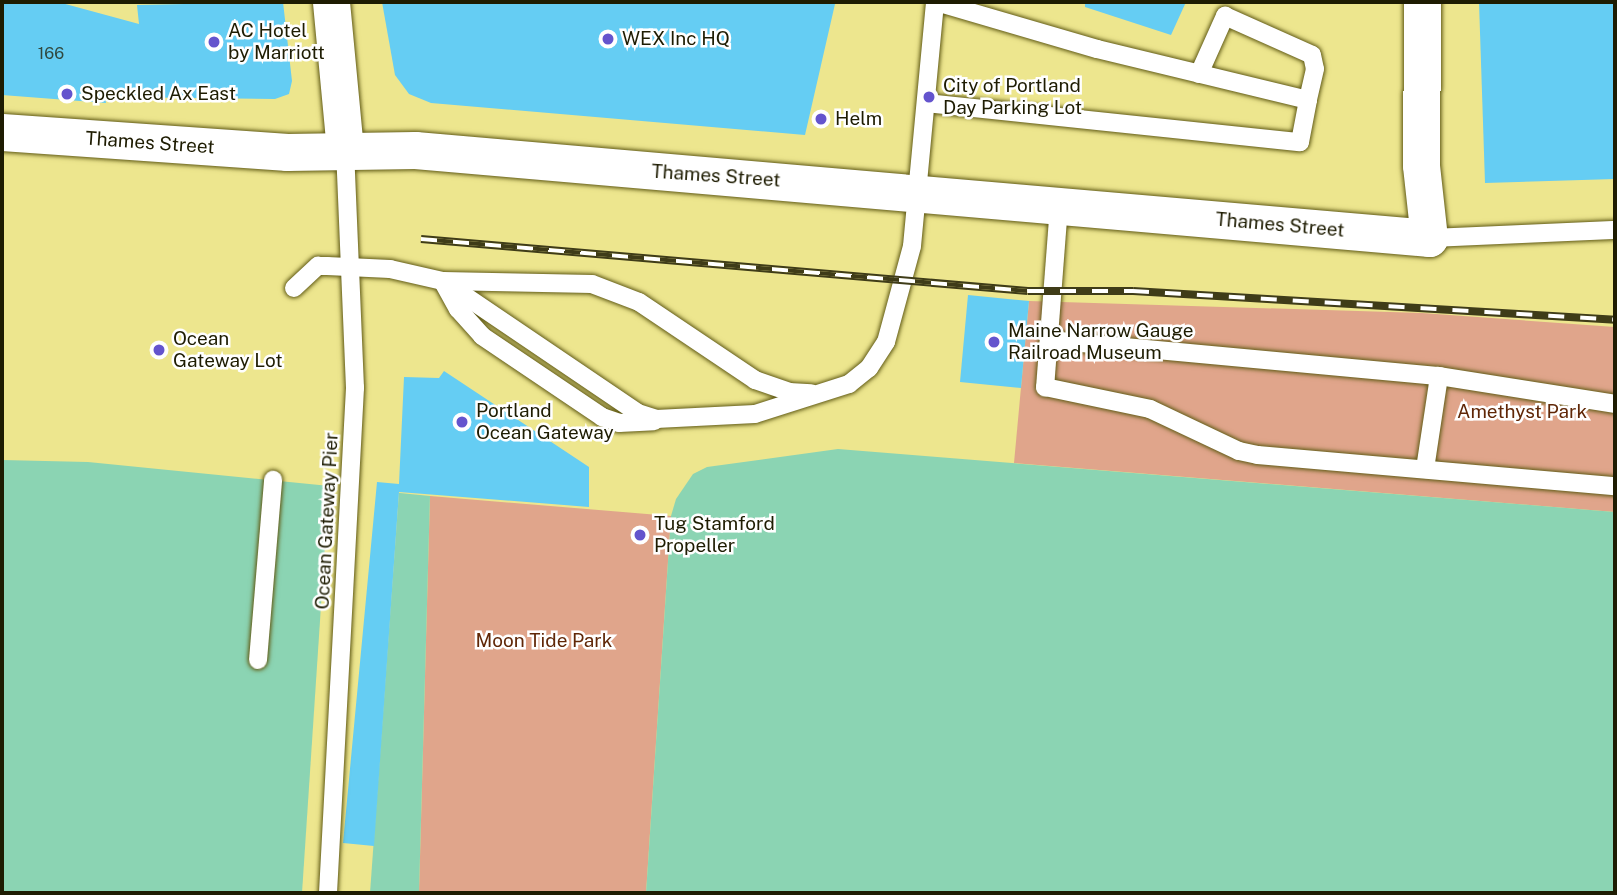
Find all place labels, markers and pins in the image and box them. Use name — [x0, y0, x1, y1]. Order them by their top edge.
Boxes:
place label: AC Hotel by Marriott — [228, 20, 325, 64]
place label: WEX Inc HQ — [622, 28, 730, 50]
marker: WEX Inc HQ — [600, 31, 616, 47]
marker: AC Hotel by Marriott — [206, 34, 222, 50]
place label: City of Portland Day Parking Lot — [943, 75, 1082, 119]
place label: Speckled Ax East — [81, 83, 236, 105]
marker: Speckled Ax East — [59, 86, 75, 102]
marker: City of Portland Day Parking Lot — [921, 89, 937, 105]
place label: Helm — [835, 108, 882, 130]
marker: Helm — [813, 111, 829, 127]
place label: Maine Narrow Gauge Railroad Museum — [1008, 320, 1194, 364]
place label: Ocean Gateway Lot — [173, 328, 283, 372]
marker: Maine Narrow Gauge Railroad Museum — [986, 334, 1002, 350]
marker: Ocean Gateway Lot — [151, 342, 167, 358]
place label: Portland Ocean Gateway — [476, 400, 614, 444]
marker: Portland Ocean Gateway — [454, 414, 470, 430]
place label: Tug Stamford Propeller — [654, 513, 775, 557]
marker: Tug Stamford Propeller — [632, 527, 648, 543]

